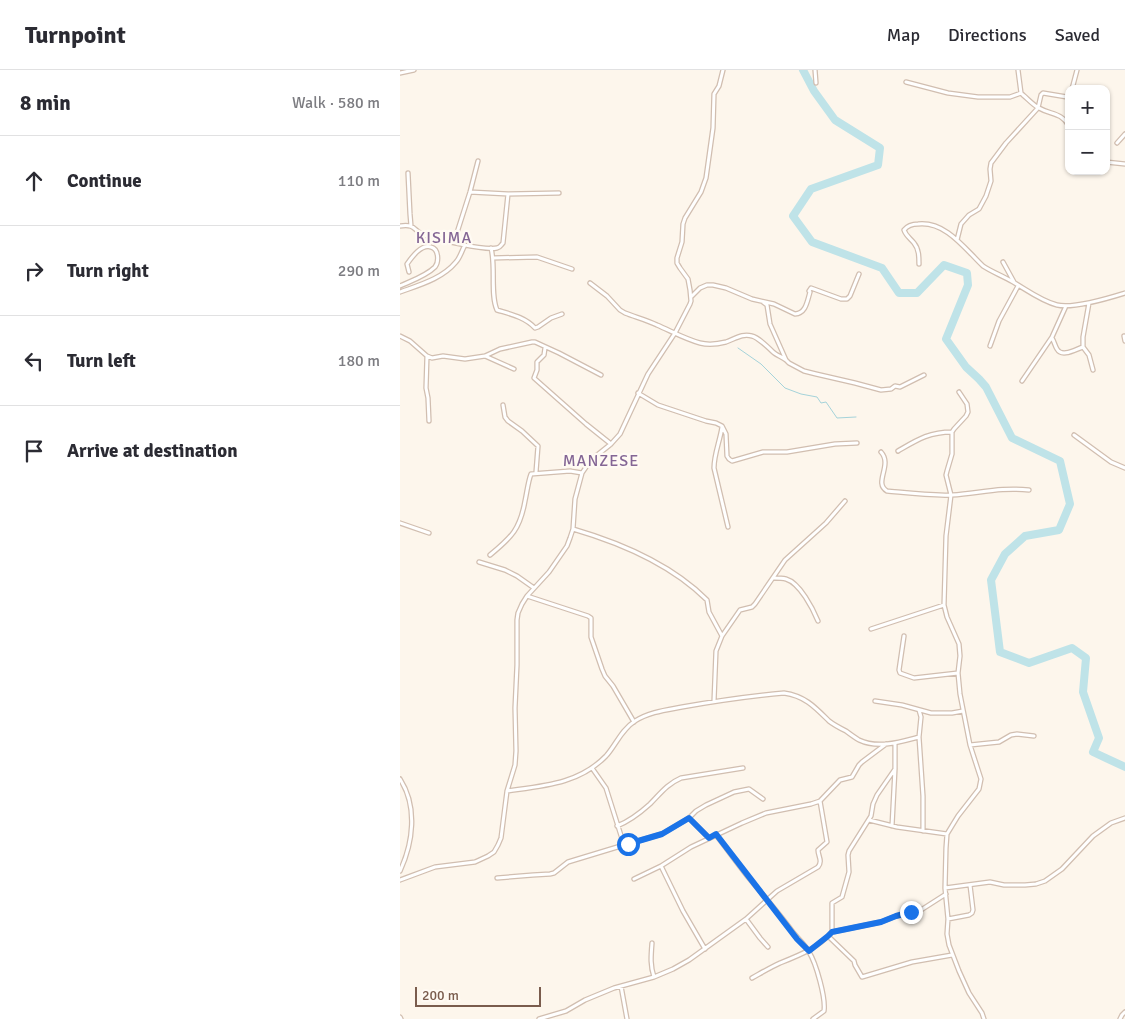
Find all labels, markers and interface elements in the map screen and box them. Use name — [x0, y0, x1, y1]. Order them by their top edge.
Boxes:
text: Turnpoint — [25, 20, 126, 50]
text: Map — [887, 24, 920, 46]
text: Directions — [948, 24, 1027, 46]
text: Saved — [1055, 24, 1100, 46]
map controls — [1065, 85, 1110, 175]
button: + — [1065, 85, 1110, 130]
text: 8 min — [20, 90, 71, 116]
text: Walk · 580 m — [292, 93, 380, 113]
button: − — [1065, 130, 1110, 175]
icon: ahead — [20, 167, 48, 195]
text: Continue — [67, 169, 142, 193]
text: 110 m — [338, 171, 380, 191]
district label: KISIMA — [416, 228, 472, 248]
icon: right — [20, 257, 48, 285]
text: Turn right — [67, 259, 149, 283]
text: 290 m — [338, 261, 380, 281]
icon: left — [20, 347, 48, 375]
text: Turn left — [67, 349, 136, 373]
text: 180 m — [338, 351, 380, 371]
icon: arrive — [20, 437, 48, 465]
text: Arrive at destination — [67, 439, 238, 463]
district label: MANZESE — [563, 451, 639, 471]
route start — [617, 833, 640, 856]
route end — [900, 901, 923, 924]
scale bar — [415, 984, 541, 1007]
text: 200 m — [422, 987, 459, 1004]

